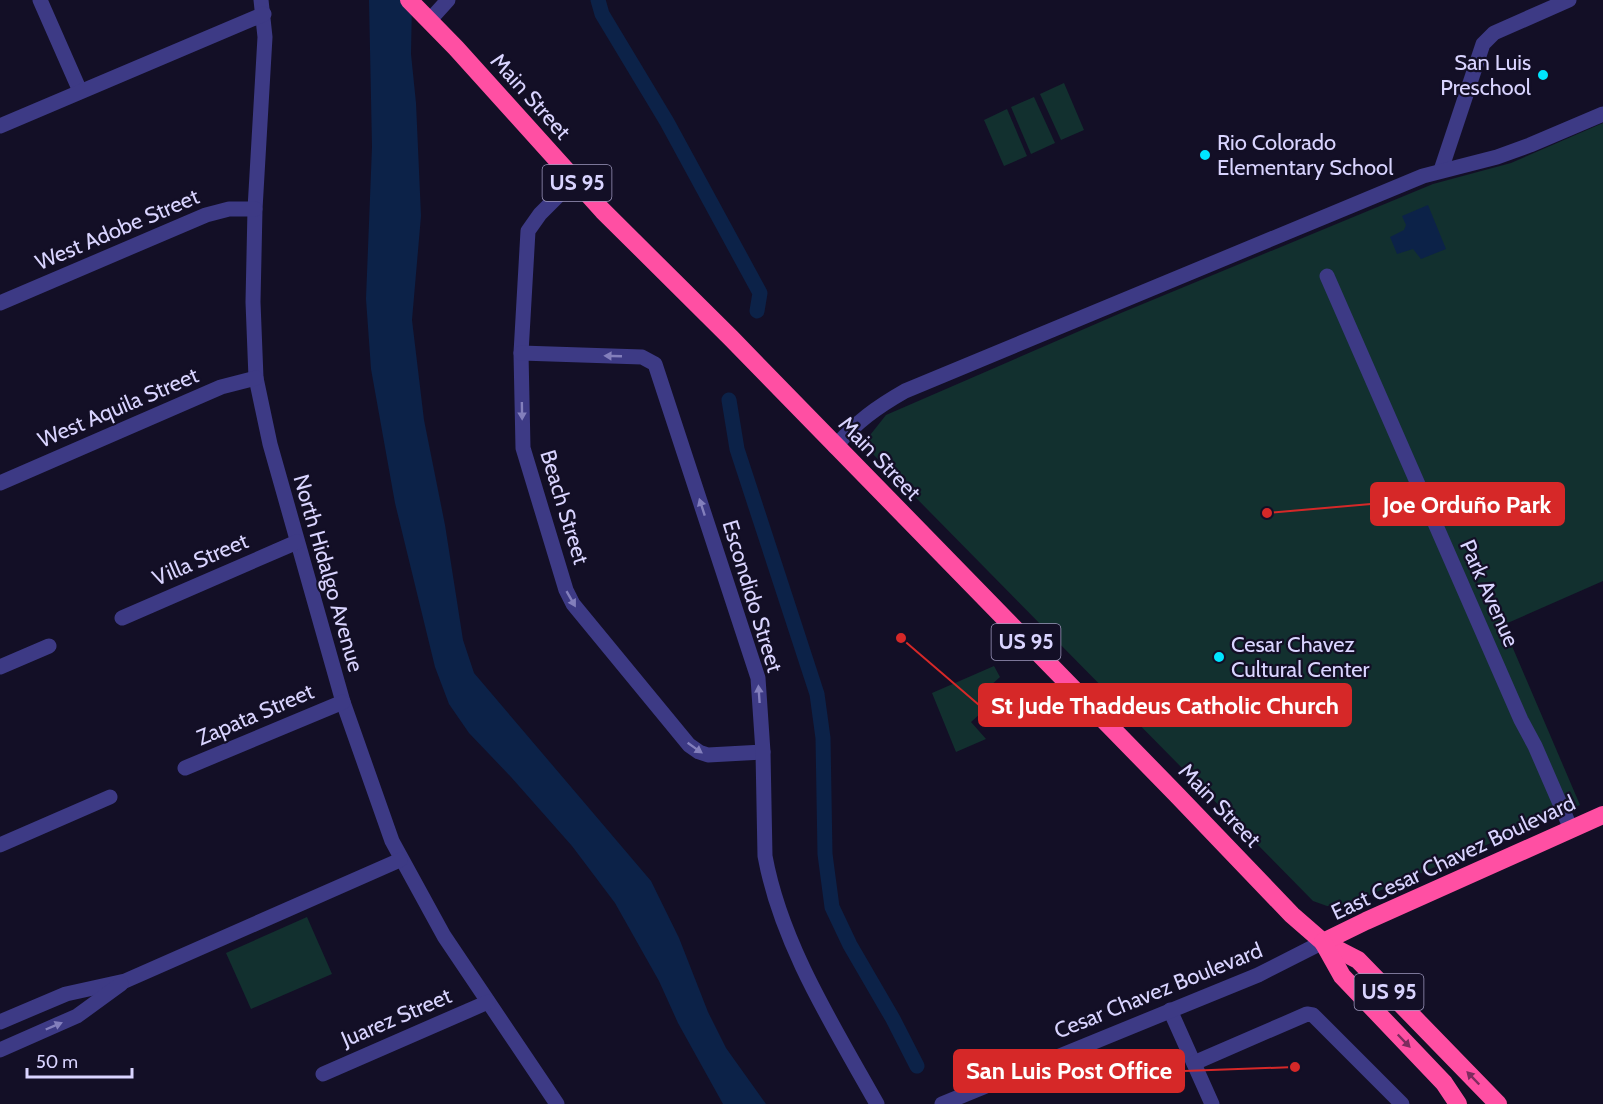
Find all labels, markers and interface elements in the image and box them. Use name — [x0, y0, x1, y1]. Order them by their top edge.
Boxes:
street label: Main Street — [485, 48, 577, 145]
place label: San Luis Preschool — [1440, 49, 1532, 101]
marker: San Luis Preschool — [1536, 68, 1550, 82]
place label: Rio Colorado Elementary School — [1217, 129, 1394, 181]
marker: Rio Colorado Elementary School — [1198, 148, 1212, 162]
road number: US 95 — [542, 165, 612, 201]
street label: West Adobe Street — [31, 183, 204, 276]
one-way arrow — [604, 351, 623, 360]
street label: West Aquila Street — [34, 361, 203, 453]
one-way arrow — [518, 402, 527, 421]
street label: Main Street — [833, 411, 927, 507]
street label: Beach Street — [534, 447, 595, 568]
street label: North Hidalgo Avenue — [287, 471, 370, 675]
callout: Joe Orduño Park — [1371, 483, 1564, 525]
text: Joe Orduño Park — [1382, 490, 1552, 519]
one-way arrow — [697, 498, 707, 516]
street label: Escondido Street — [717, 517, 789, 676]
street label: Villa Street — [148, 527, 253, 592]
street label: Park Avenue — [1454, 535, 1525, 651]
one-way arrow — [566, 591, 576, 608]
road number: US 95 — [992, 624, 1060, 660]
place label: Cesar Chavez Cultural Center — [1231, 631, 1369, 683]
marker: Cesar Chavez Cultural Center — [1212, 650, 1226, 664]
street label: Zapata Street — [193, 677, 318, 751]
one-way arrow — [754, 684, 763, 703]
callout: St Jude Thaddeus Catholic Church — [979, 684, 1351, 726]
text: St Jude Thaddeus Catholic Church — [991, 691, 1339, 720]
one-way arrow — [687, 742, 703, 754]
street label: Main Street — [1173, 758, 1267, 854]
street label: East Cesar Chavez Boulevard — [1327, 789, 1580, 926]
street label: Cesar Chavez Boulevard — [1050, 936, 1266, 1045]
road number: US 95 — [1354, 974, 1424, 1010]
street label: Juarez Street — [336, 982, 456, 1053]
one-way arrow — [45, 1022, 62, 1031]
one-way arrow — [1397, 1034, 1411, 1049]
scale bar — [27, 1041, 132, 1079]
callout: San Luis Post Office — [954, 1050, 1184, 1092]
text: 50 m — [36, 1051, 78, 1073]
text: San Luis Post Office — [966, 1056, 1172, 1085]
one-way arrow — [1466, 1072, 1480, 1086]

